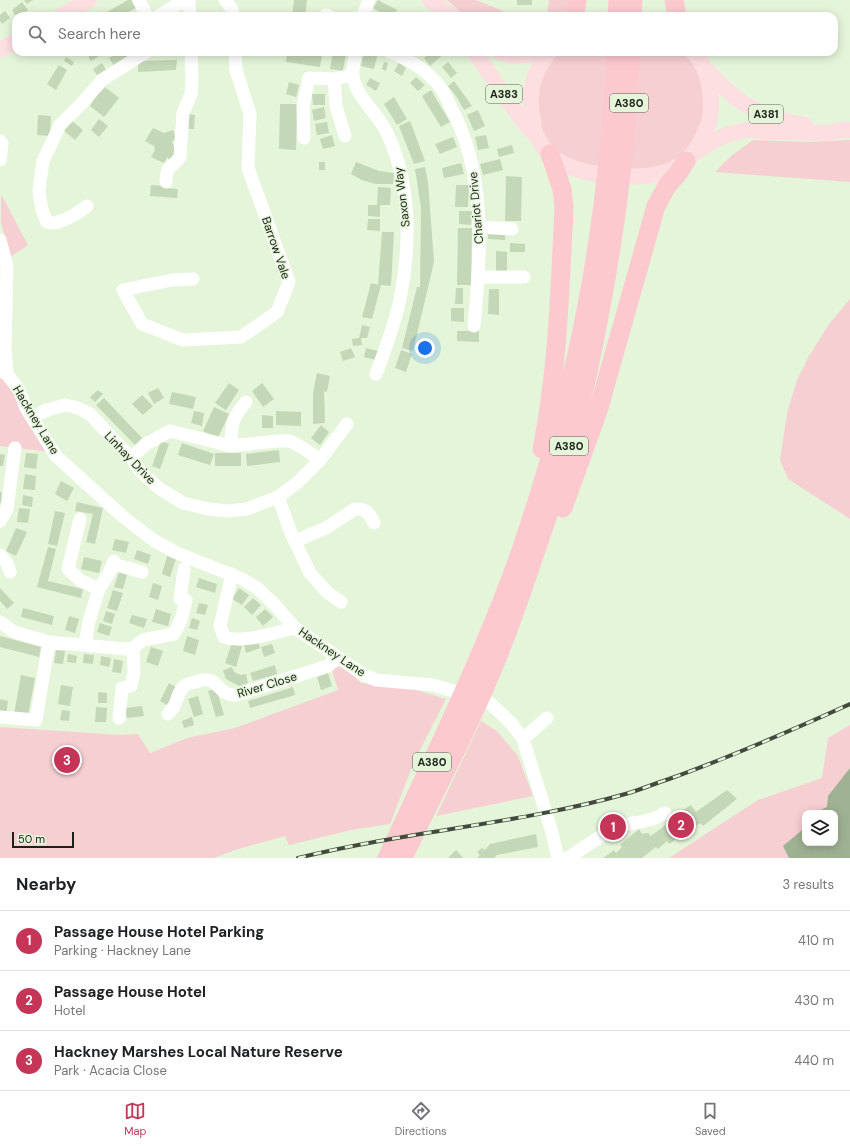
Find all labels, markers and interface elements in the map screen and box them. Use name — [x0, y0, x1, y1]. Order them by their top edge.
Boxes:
search box — [12, 12, 838, 56]
icon: search — [26, 23, 48, 45]
text: Search here — [58, 24, 141, 44]
road number: A383 — [486, 85, 522, 103]
road number: A380 — [610, 94, 648, 112]
road number: A381 — [749, 105, 783, 123]
street label: Saxon Way — [390, 166, 414, 228]
street label: Chariot Drive — [465, 171, 487, 245]
street label: Barrow Vale — [258, 215, 294, 282]
your location — [415, 338, 435, 358]
street label: Hackney Lane — [9, 383, 63, 457]
street label: Linhay Drive — [101, 428, 159, 488]
road number: A380 — [550, 437, 588, 455]
street label: Hackney Lane — [295, 624, 369, 680]
street label: River Close — [235, 668, 299, 702]
pin: 3 — [54, 745, 80, 775]
road number: A380 — [413, 753, 451, 771]
pin: 2 — [668, 810, 694, 840]
map controls — [802, 810, 838, 846]
button: layers — [802, 810, 838, 846]
pin: 1 — [600, 812, 626, 842]
scale bar — [12, 830, 74, 849]
text: 50 m — [18, 832, 45, 846]
text: Nearby — [16, 873, 76, 895]
text: 3 results — [782, 876, 834, 893]
text: Passage House Hotel Parking — [54, 922, 264, 942]
text: 1 — [27, 932, 31, 949]
text: 410 m — [798, 932, 834, 949]
text: Parking · Hackney Lane — [54, 942, 191, 959]
text: Passage House Hotel — [54, 982, 206, 1002]
text: 2 — [25, 992, 33, 1009]
text: 430 m — [794, 992, 834, 1009]
text: Hotel — [54, 1002, 86, 1019]
text: Hackney Marshes Local Nature Reserve — [54, 1042, 343, 1062]
text: 3 — [25, 1052, 33, 1069]
text: 440 m — [794, 1052, 834, 1069]
text: Park · Acacia Close — [54, 1062, 167, 1079]
tab: Map — [124, 1100, 146, 1138]
tab: Directions — [395, 1100, 447, 1138]
tab: Saved — [695, 1100, 726, 1138]

